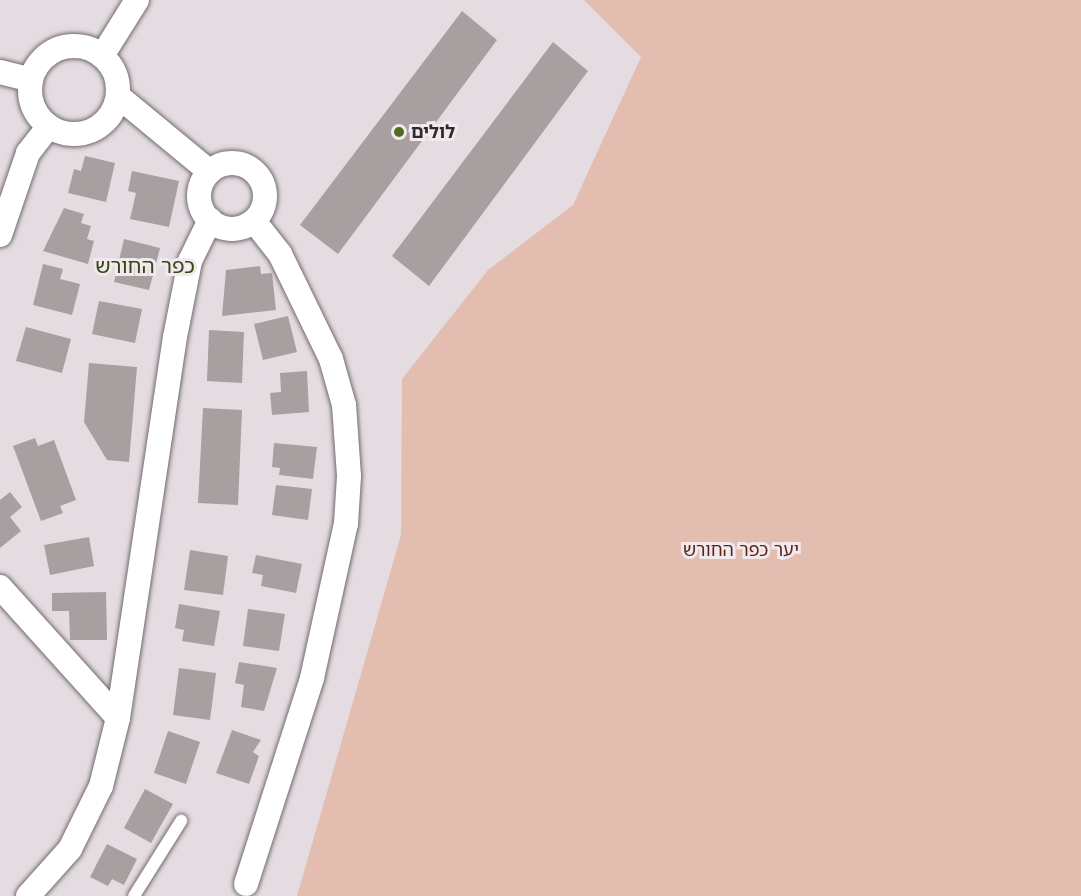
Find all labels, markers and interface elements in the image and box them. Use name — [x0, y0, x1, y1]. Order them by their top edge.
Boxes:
place label: לולים — [411, 121, 455, 143]
marker: לולים — [392, 125, 406, 139]
district label: כפר החורש — [95, 253, 195, 279]
park label: יער כפר החורש — [683, 539, 799, 561]

